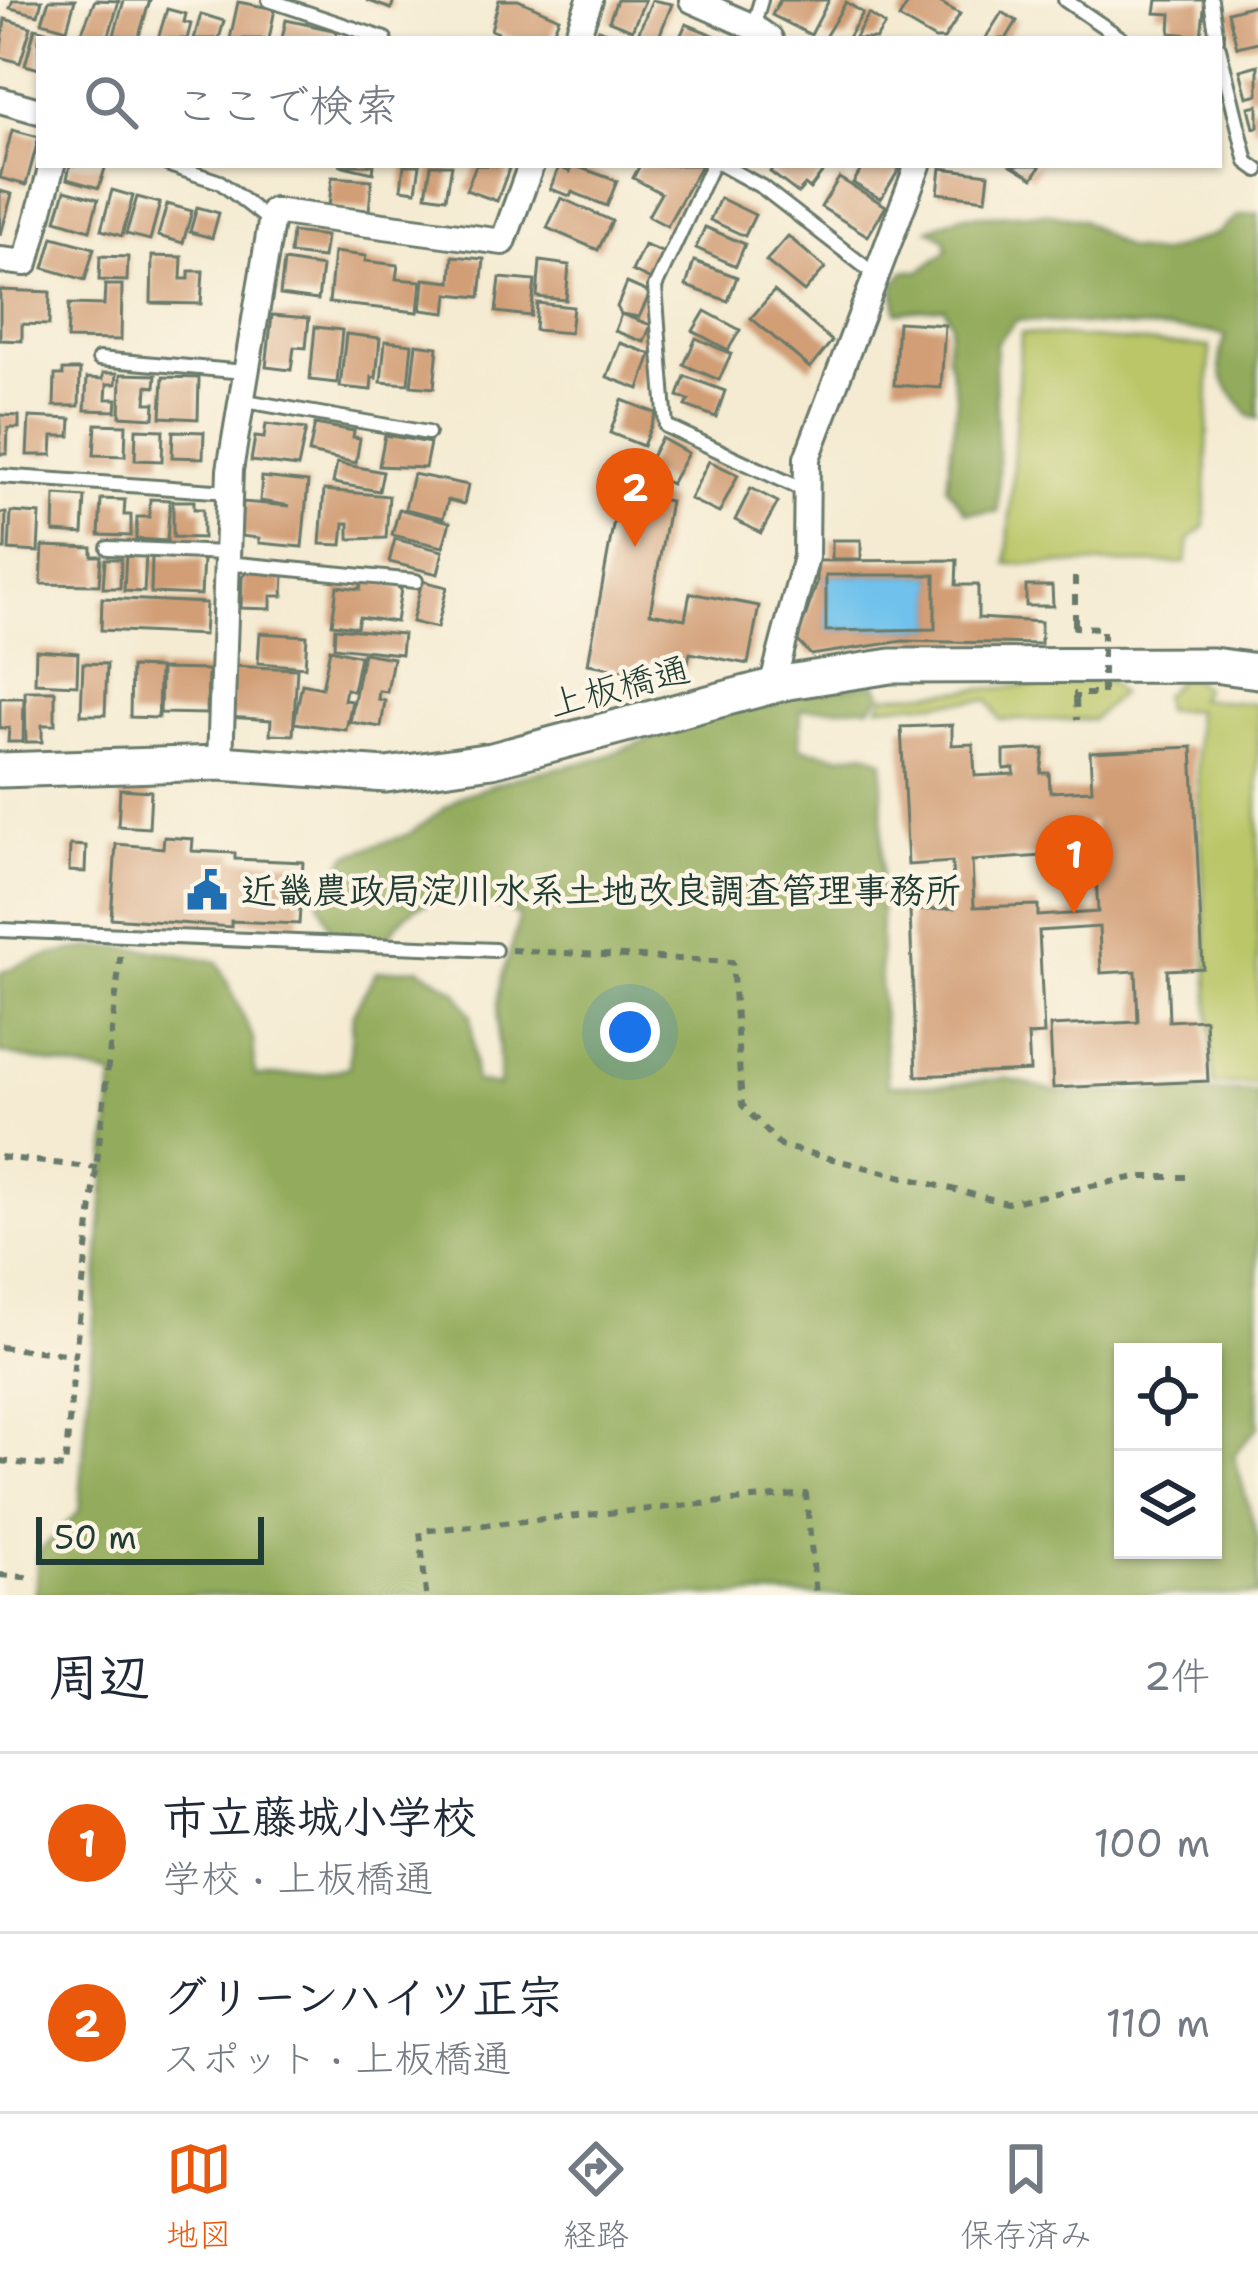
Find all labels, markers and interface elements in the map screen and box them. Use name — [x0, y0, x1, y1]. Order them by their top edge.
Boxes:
search box — [36, 36, 1222, 168]
icon: search — [78, 69, 144, 135]
text: ここで検索 — [174, 75, 399, 135]
pin: 2 — [596, 448, 674, 547]
street label: 上板橋通 — [543, 644, 695, 729]
pin: 1 — [1035, 815, 1113, 914]
place label: 近畿農政局淀川水系土地改良調査管理事務所 — [241, 866, 961, 915]
public building icon: 近畿農政局淀川水系土地改良調査管理事務所 — [184, 867, 230, 913]
your location — [600, 1002, 660, 1062]
map controls — [1114, 1343, 1222, 1559]
button: locate — [1114, 1343, 1222, 1451]
button: layers — [1114, 1451, 1222, 1559]
scale bar — [36, 1511, 264, 1564]
text: 50 m — [54, 1515, 137, 1560]
text: 周辺 — [48, 1643, 150, 1711]
text: 2件 — [1144, 1650, 1210, 1702]
text: 市立藤城小学校 — [162, 1787, 477, 1847]
text: 1 — [78, 1817, 96, 1869]
text: 100 m — [1094, 1817, 1210, 1869]
text: 学校 · 上板橋通 — [162, 1852, 434, 1904]
text: グリーンハイツ正宗 — [162, 1967, 563, 2027]
text: 2 — [73, 1997, 101, 2049]
text: 110 m — [1106, 1997, 1210, 2049]
text: スポット · 上板橋通 — [162, 2032, 512, 2084]
tab: 地図 — [166, 2136, 232, 2257]
tab: 経路 — [563, 2136, 629, 2257]
tab: 保存済み — [960, 2136, 1092, 2257]

